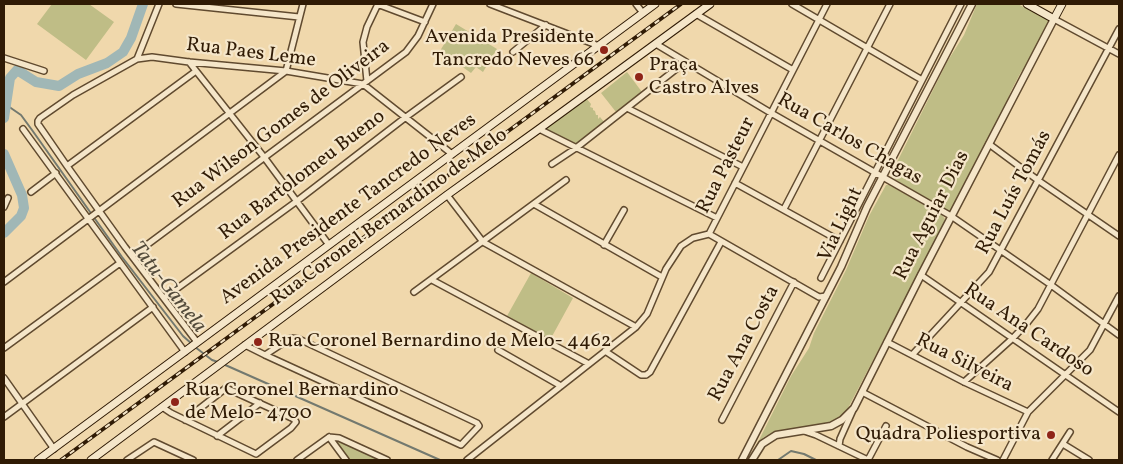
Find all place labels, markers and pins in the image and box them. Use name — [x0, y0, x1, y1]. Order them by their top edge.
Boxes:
place label: Avenida Presidente Tancredo Neves 66 — [425, 26, 594, 73]
marker: Avenida Presidente Tancredo Neves 66 — [598, 44, 610, 56]
place label: Praça Castro Alves — [649, 54, 759, 101]
marker: Praça Castro Alves — [633, 71, 645, 83]
place label: Rua Coronel Bernardino de Melo- 4462 — [268, 330, 612, 354]
marker: Rua Coronel Bernardino de Melo- 4462 — [252, 336, 264, 348]
place label: Rua Coronel Bernardino de Melo- 4700 — [185, 379, 399, 426]
marker: Rua Coronel Bernardino de Melo- 4700 — [169, 396, 181, 408]
place label: Quadra Poliesportiva — [856, 423, 1041, 447]
marker: Quadra Poliesportiva — [1045, 429, 1057, 441]

